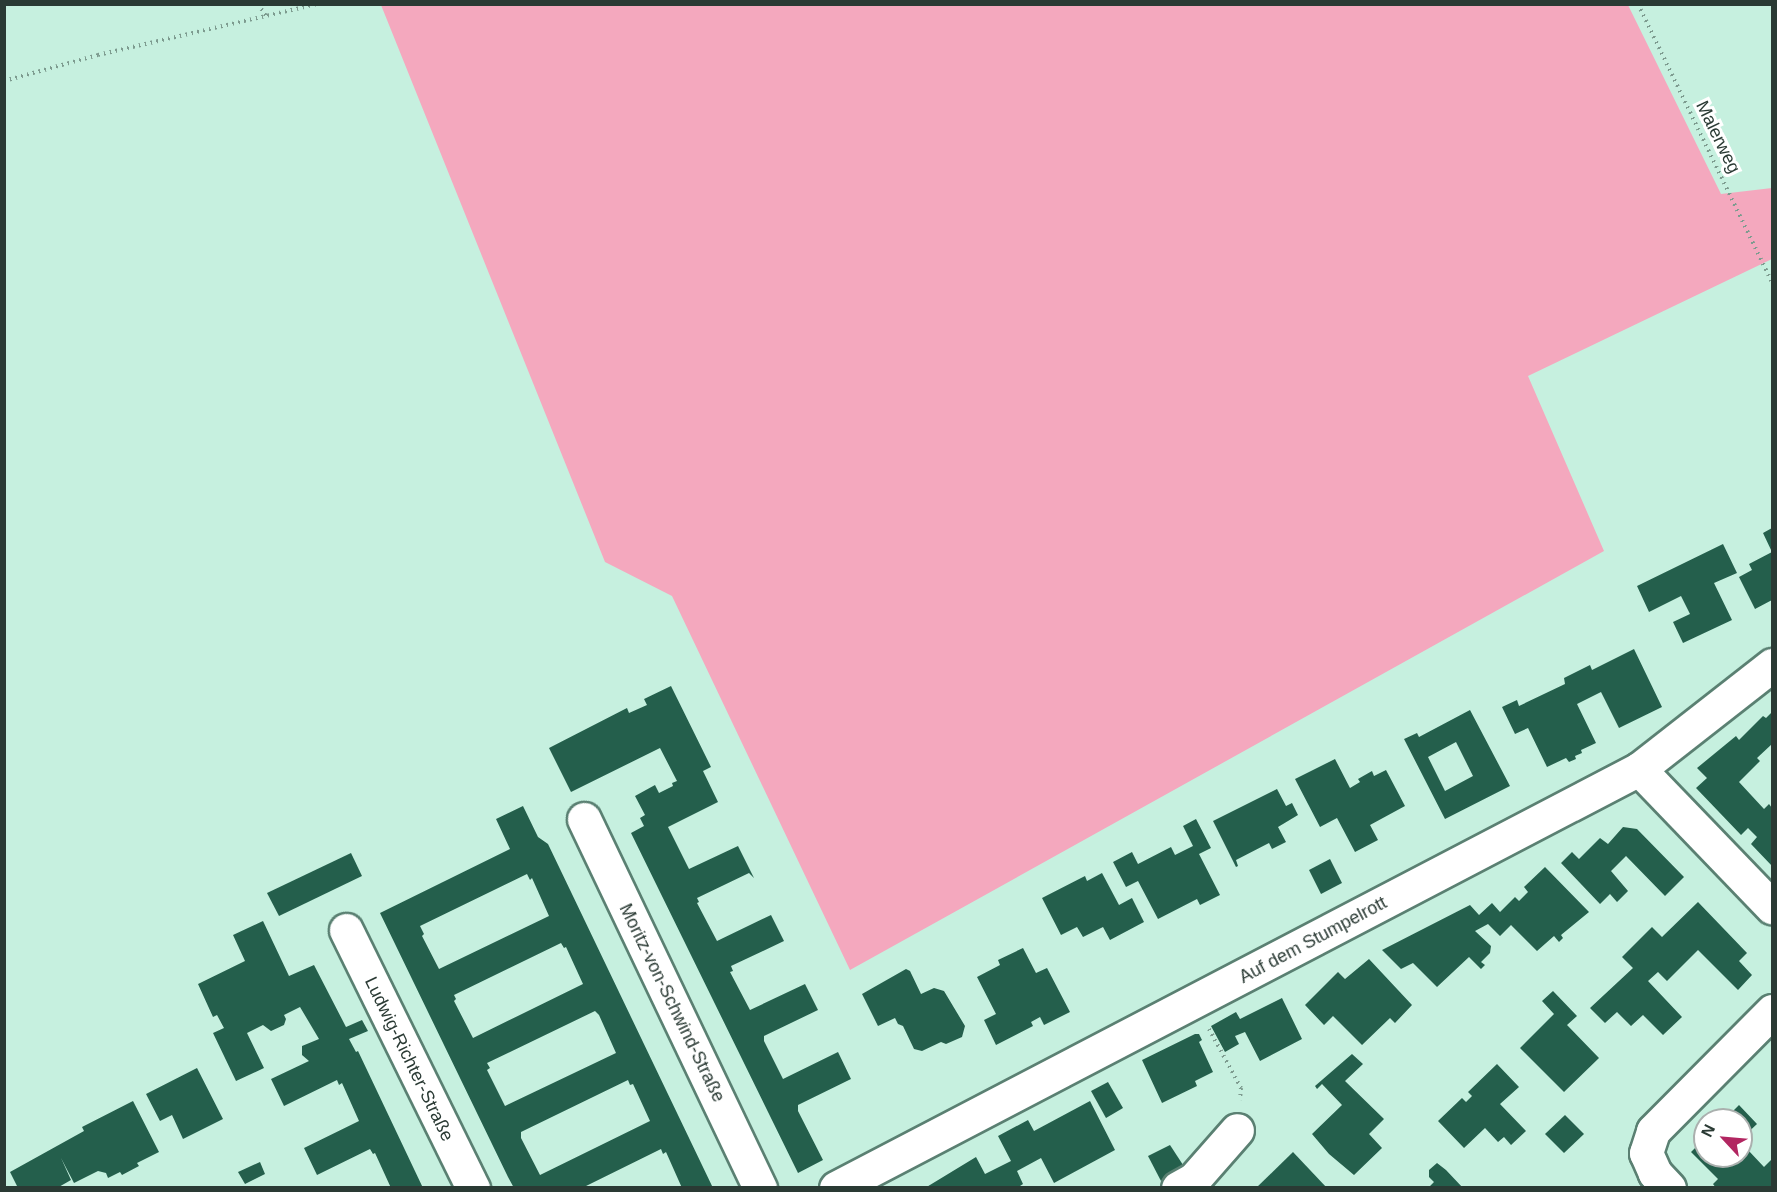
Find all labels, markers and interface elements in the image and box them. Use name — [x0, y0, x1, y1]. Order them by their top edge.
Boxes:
street label: Malerweg — [1691, 97, 1745, 177]
street label: Auf dem Stumpelrott — [1235, 892, 1391, 988]
street label: Moritz-von-Schwind-Straße — [614, 900, 730, 1106]
street label: Ludwig-Richter-Straße — [360, 973, 458, 1145]
north arrow — [1693, 1108, 1753, 1168]
text: N — [1698, 1122, 1718, 1140]

